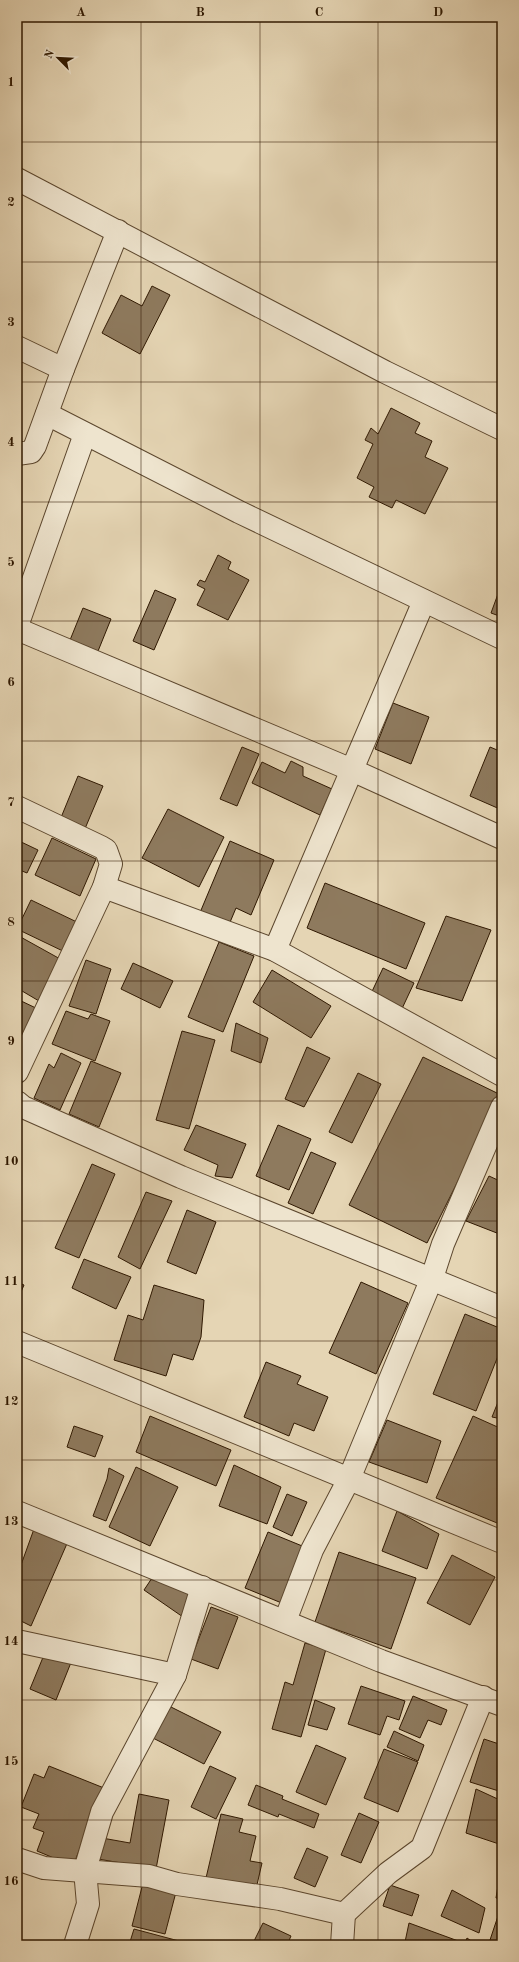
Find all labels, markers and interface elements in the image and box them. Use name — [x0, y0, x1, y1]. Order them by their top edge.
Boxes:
text: A — [76, 6, 86, 19]
text: B — [195, 6, 205, 19]
text: C — [315, 6, 323, 19]
text: D — [433, 6, 443, 19]
north arrow — [38, 38, 78, 78]
text: N — [44, 48, 57, 61]
text: 1 — [7, 76, 15, 89]
text: 2 — [7, 196, 15, 209]
text: 3 — [7, 316, 15, 329]
text: 4 — [7, 436, 15, 449]
text: 5 — [7, 556, 15, 569]
text: 6 — [7, 676, 15, 689]
text: 7 — [7, 796, 15, 809]
text: 8 — [7, 916, 15, 929]
text: 9 — [7, 1035, 15, 1048]
text: 10 — [3, 1155, 19, 1168]
text: 11 — [3, 1275, 19, 1288]
text: 12 — [3, 1395, 19, 1408]
text: 13 — [3, 1515, 19, 1528]
text: 14 — [3, 1635, 19, 1648]
text: 15 — [3, 1755, 19, 1768]
text: 16 — [3, 1875, 19, 1888]

